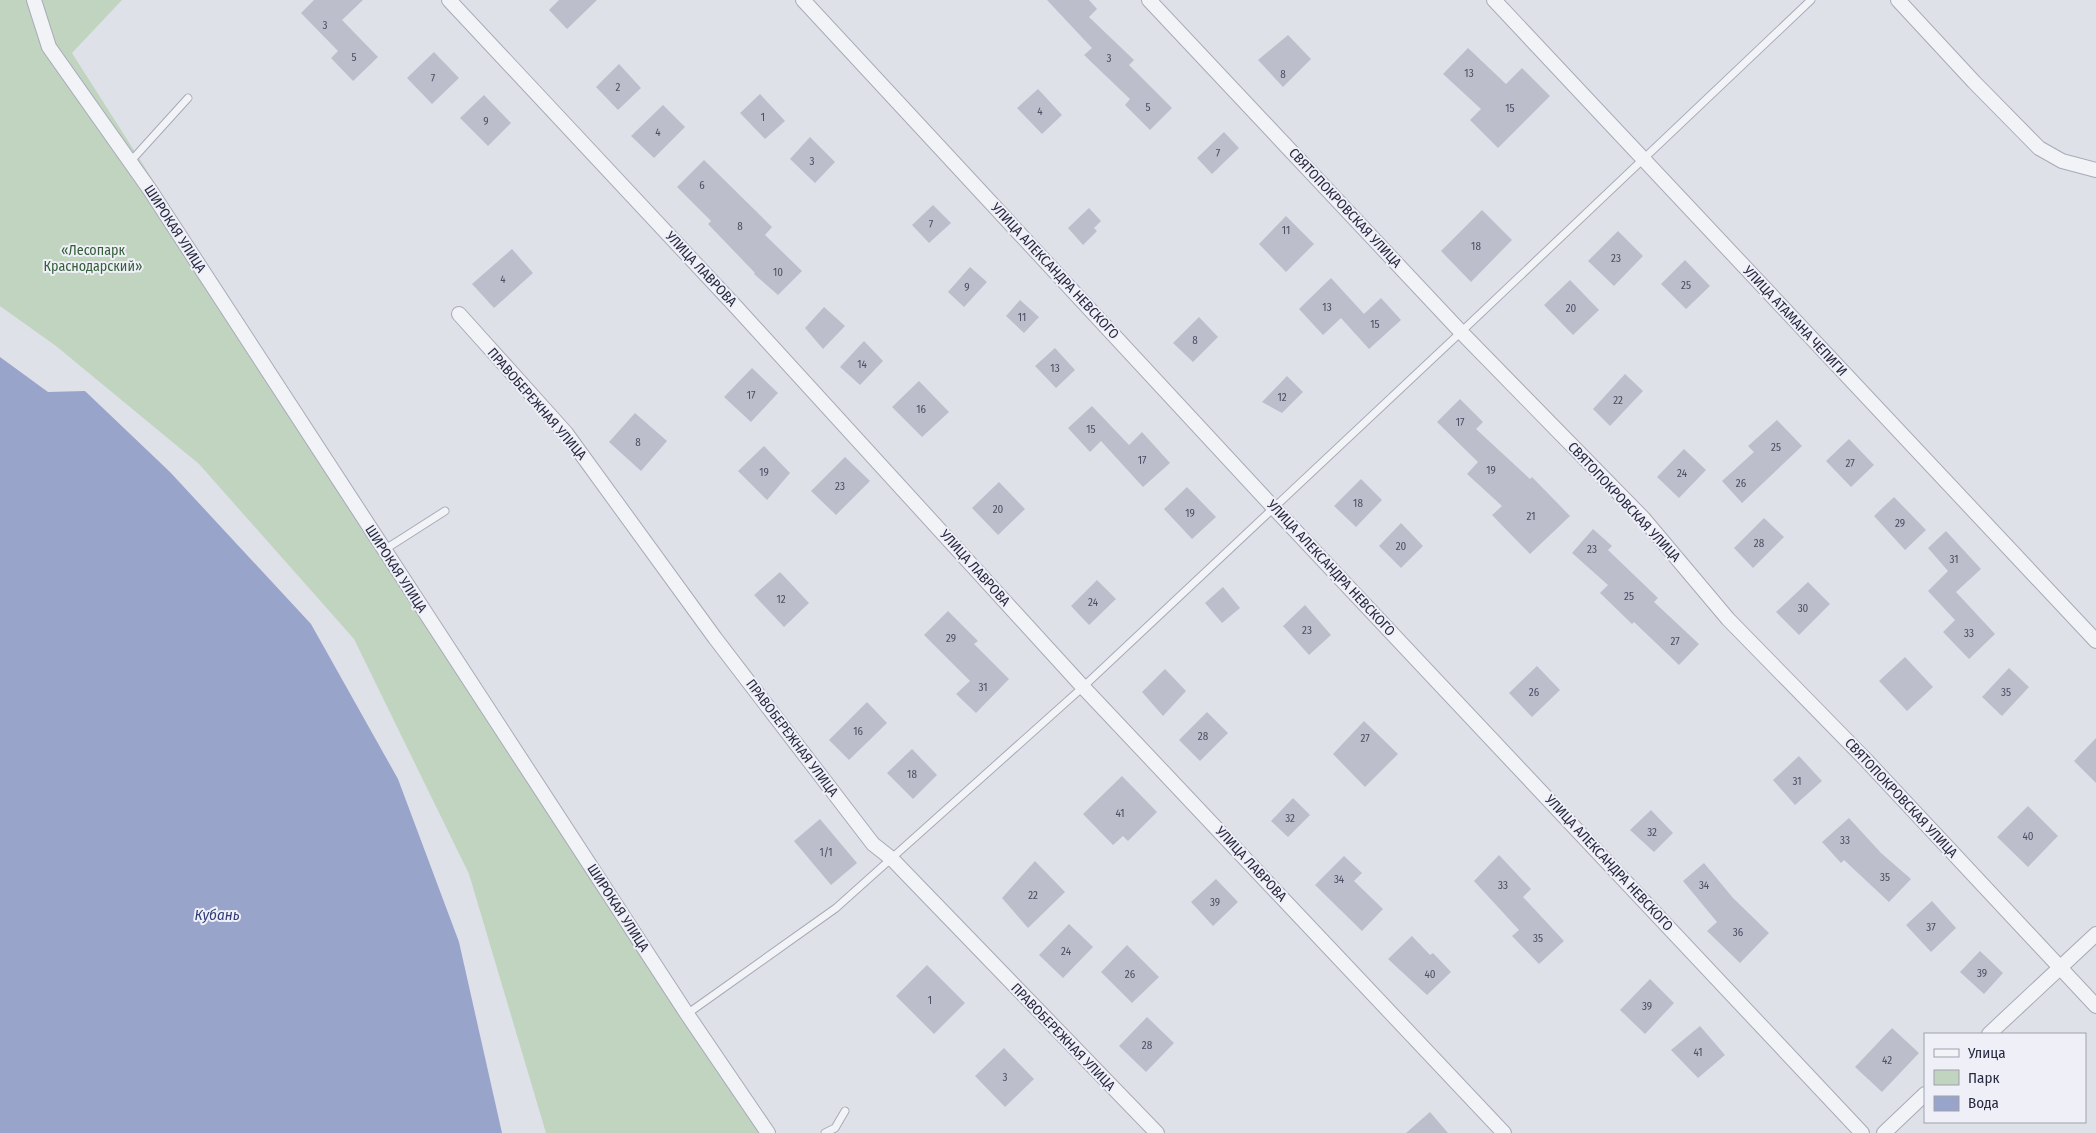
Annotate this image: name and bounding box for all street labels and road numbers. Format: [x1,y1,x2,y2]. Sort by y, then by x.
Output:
street label: СВЯТОПОКРОВСКАЯ УЛИЦА [1285,145,1405,272]
street label: ШИРОКАЯ УЛИЦА [140,182,210,277]
street label: УЛИЦА АЛЕКСАНДРА НЕВСКОГО [987,199,1123,343]
street label: УЛИЦА ЛАВРОВА [661,227,741,311]
street label: УЛИЦА АТАМАНА ЧЕПИГИ [1739,262,1851,380]
street label: ПРАВОБЕРЕЖНАЯ УЛИЦА [484,345,591,464]
street label: СВЯТОПОКРОВСКАЯ УЛИЦА [1564,439,1684,566]
street label: УЛИЦА АЛЕКСАНДРА НЕВСКОГО [1263,496,1399,640]
street label: ШИРОКАЯ УЛИЦА [361,522,431,617]
street label: УЛИЦА ЛАВРОВА [936,526,1014,610]
street label: ПРАВОБЕРЕЖНАЯ УЛИЦА [742,676,842,801]
street label: СВЯТОПОКРОВСКАЯ УЛИЦА [1841,735,1961,862]
street label: УЛИЦА АЛЕКСАНДРА НЕВСКОГО [1541,791,1677,935]
street label: УЛИЦА ЛАВРОВА [1211,822,1291,906]
street label: ШИРОКАЯ УЛИЦА [583,861,653,956]
street label: ПРАВОБЕРЕЖНАЯ УЛИЦА [1007,980,1119,1095]

